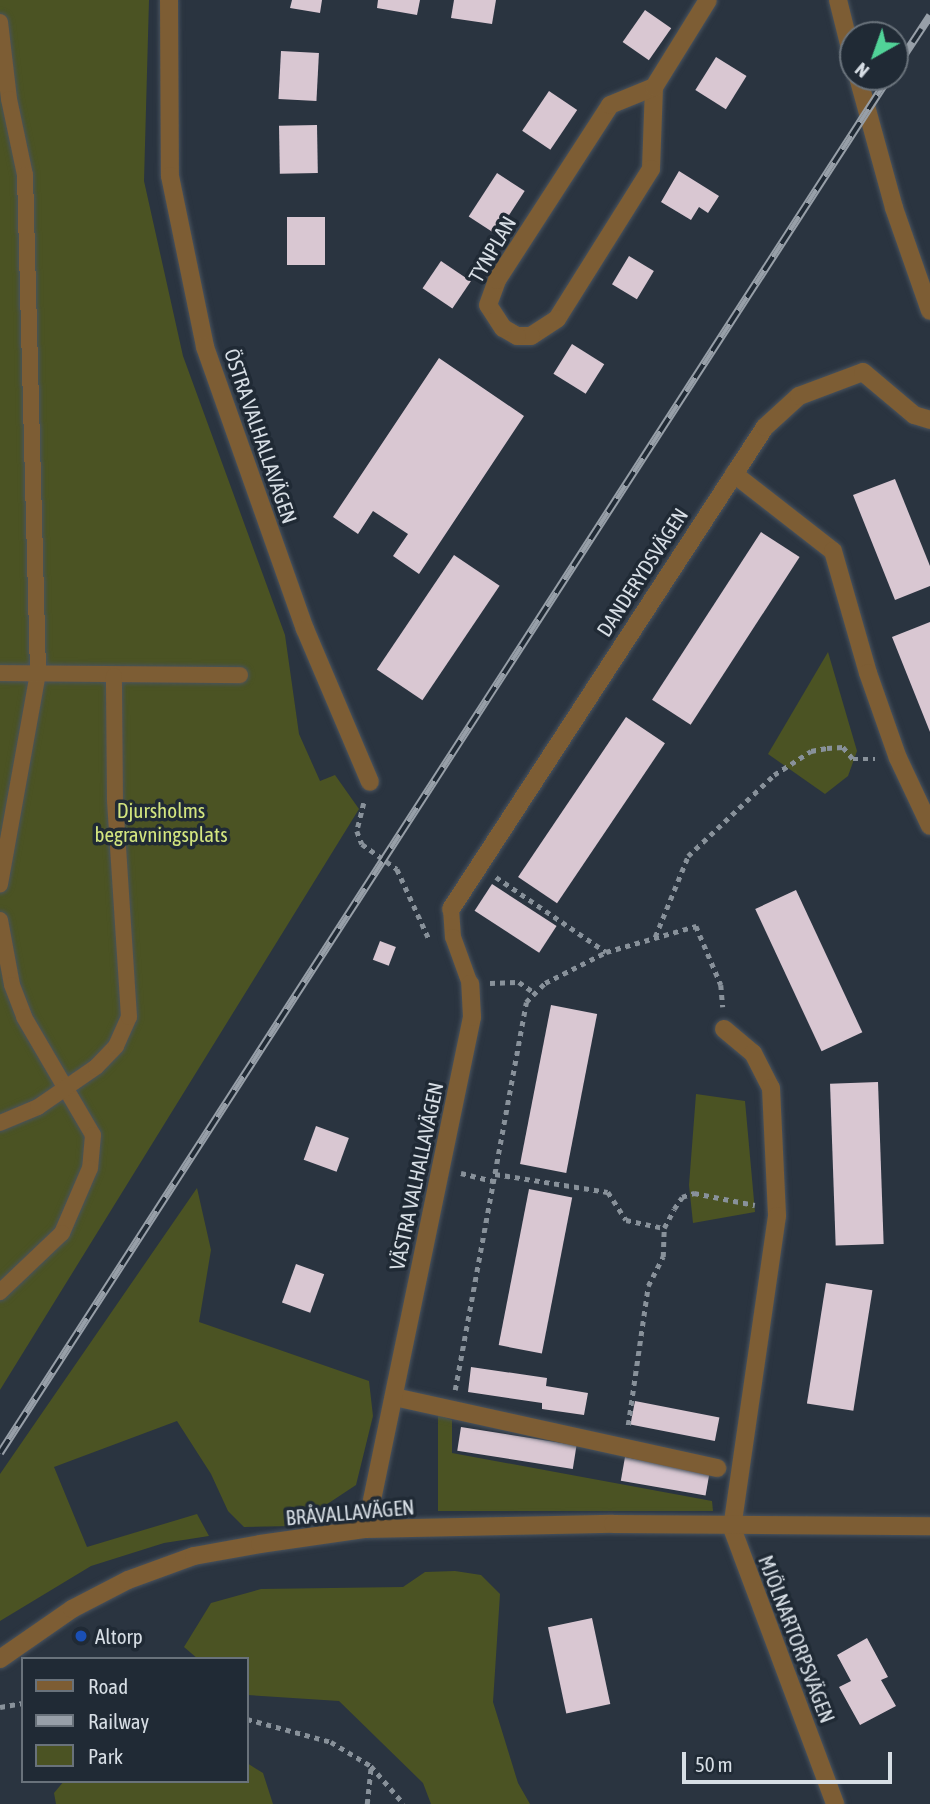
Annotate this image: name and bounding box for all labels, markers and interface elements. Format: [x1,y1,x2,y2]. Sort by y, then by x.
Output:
north arrow [839,21,909,91]
text: N [850,59,873,83]
street label: TYNPLAN [463,212,521,286]
street label: ÖSTRA VALHALLAVÄGEN [219,345,303,527]
street label: DANDERYDSVÄGEN [591,503,693,641]
park label: Djursholms begravningsplats [94,797,228,847]
street label: VÄSTRA VALHALLAVÄGEN [384,1080,448,1272]
street label: BRÅVALLAVÄGEN [285,1494,415,1530]
street label: MJÖLNARTORPSVÄGEN [753,1552,841,1726]
place label: Altorp [95,1623,143,1649]
marker: Altorp [73,1628,89,1644]
legend [21,1657,248,1783]
text: Road [88,1674,128,1698]
text: Railway [88,1709,149,1733]
scale bar [685,1738,895,1782]
text: Park [88,1744,123,1768]
text: 50 m [695,1752,733,1776]

